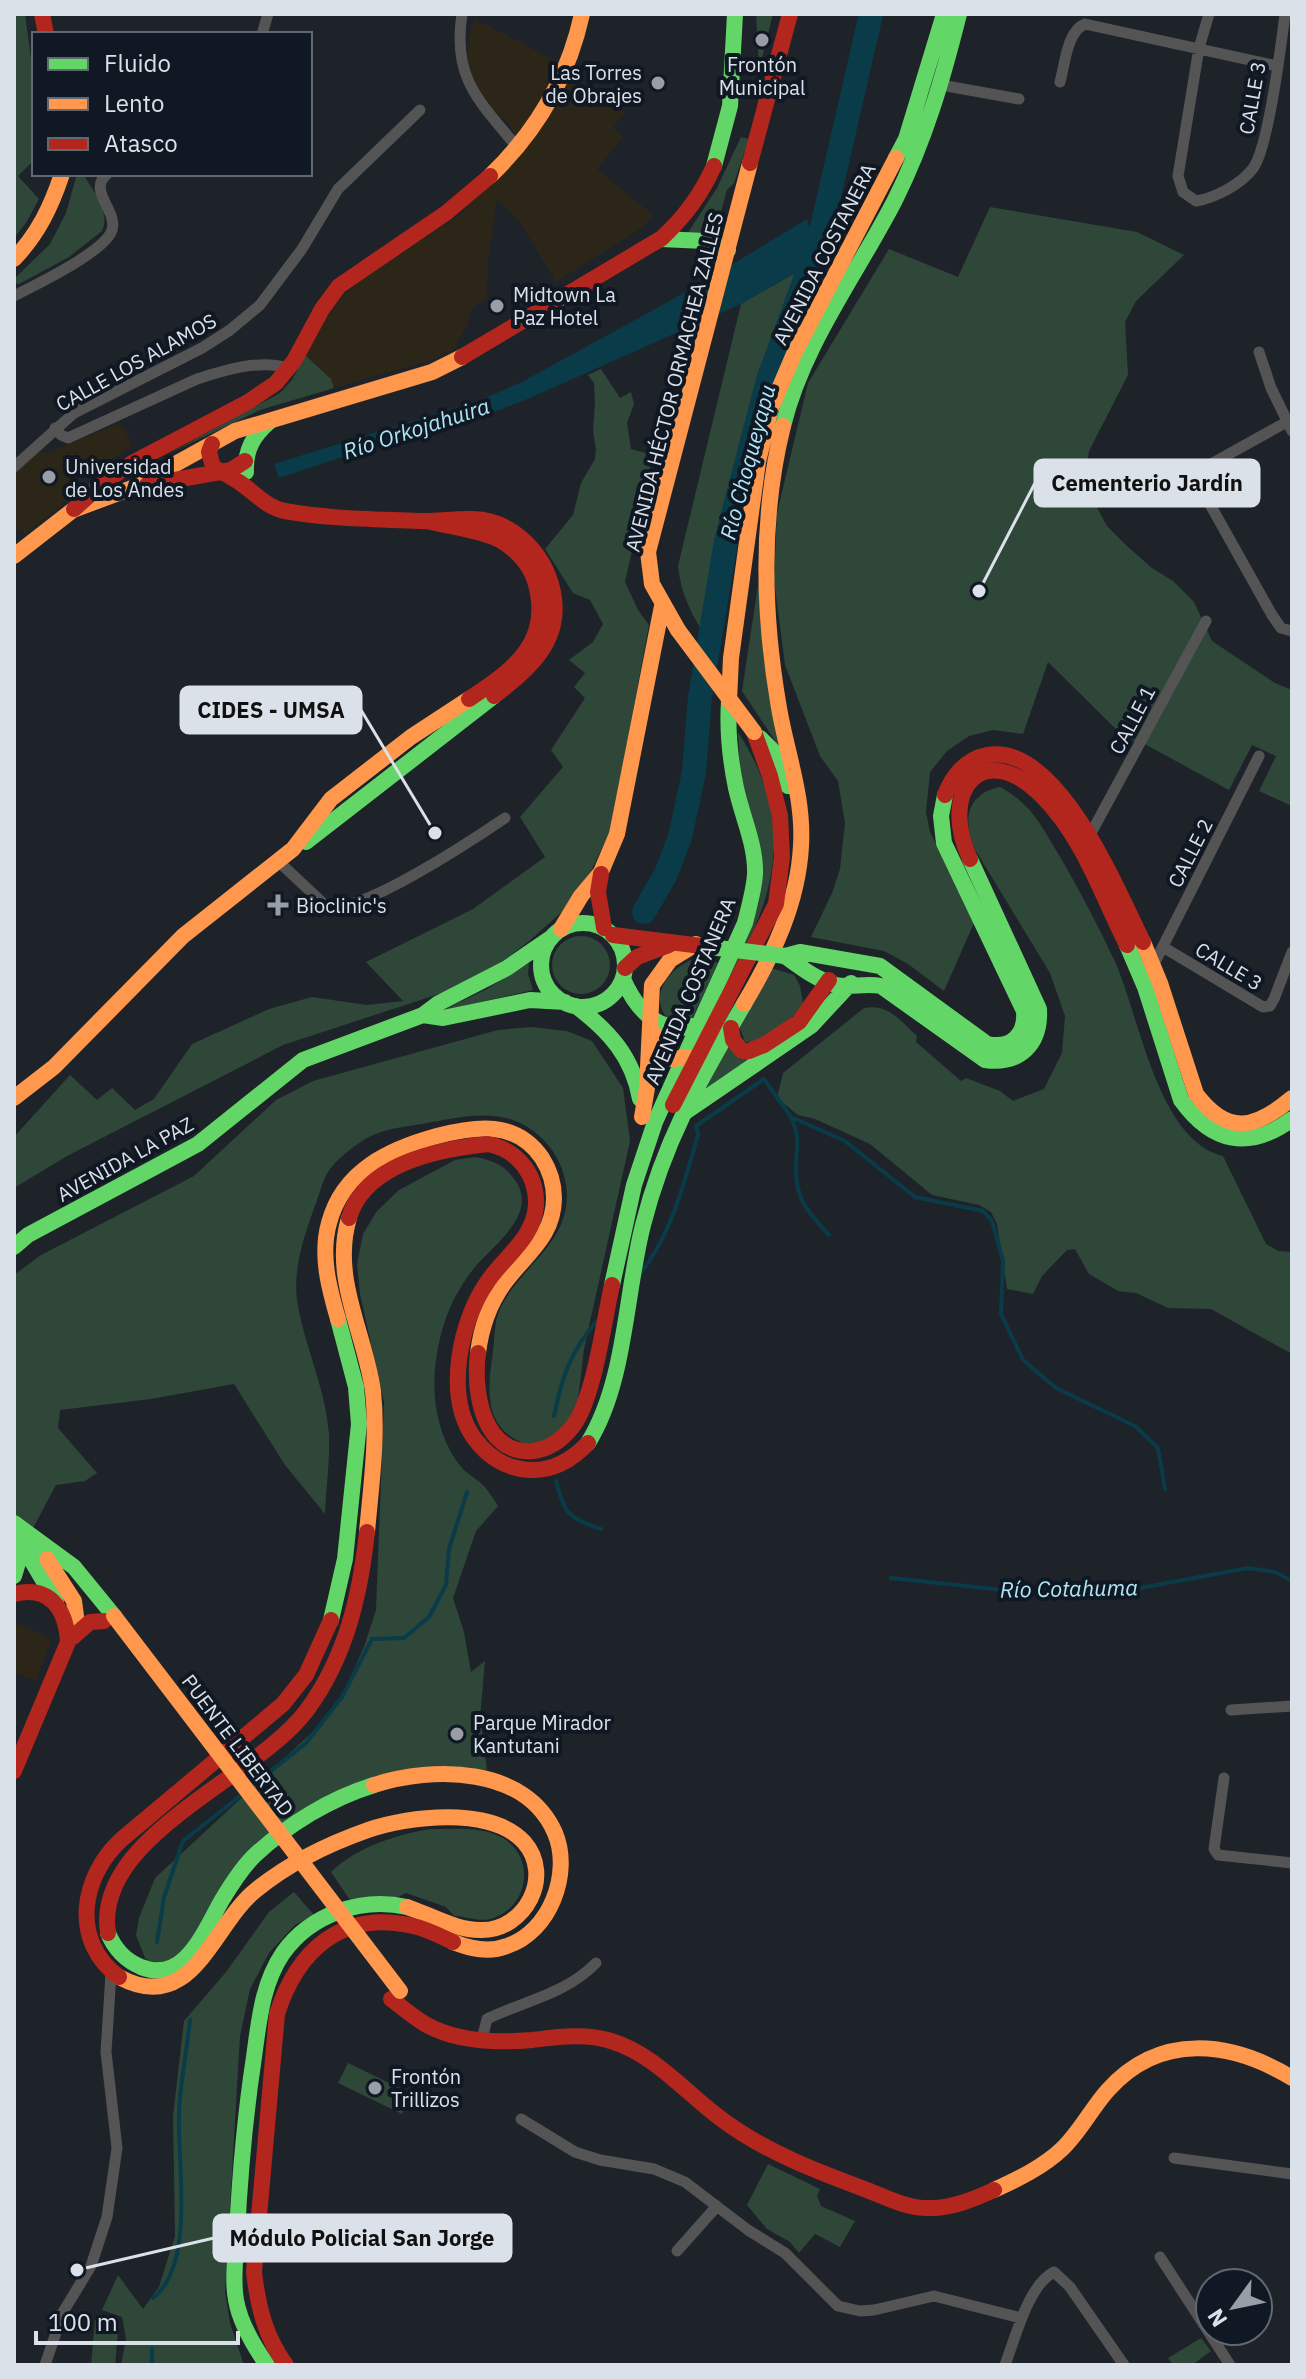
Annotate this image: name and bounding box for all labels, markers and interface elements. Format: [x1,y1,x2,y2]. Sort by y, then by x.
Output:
marker: Frontón Municipal [753,31,771,49]
legend [32,32,312,176]
text: Fluido [104,47,171,79]
place label: Frontón Municipal [719,51,805,101]
place label: Las Torres de Obrajes [545,59,642,109]
street label: CALLE 3 [1232,59,1272,137]
marker: Las Torres de Obrajes [649,74,667,92]
text: Lento [104,87,164,119]
text: Atasco [104,127,178,159]
street label: AVENIDA COSTANERA [766,158,882,350]
street label: AVENIDA HÉCTOR ORMACHEA ZALLES [619,209,729,555]
place label: Midtown La Paz Hotel [513,281,616,331]
marker: Midtown La Paz Hotel [488,297,506,315]
street label: CALLE LOS ALAMOS [51,307,221,417]
water label: Río Choqueyapu [712,381,782,543]
water label: Río Orkojahuira [339,391,493,465]
place label: Universidad de Los Andes [65,453,184,503]
callout: Cementerio Jardín [1035,460,1259,506]
marker: Universidad de Los Andes [40,468,58,486]
text: Cementerio Jardín [1051,468,1243,497]
street label: CALLE 1 [1103,681,1161,759]
callout: CIDES - UMSA [181,687,361,733]
text: CIDES - UMSA [197,695,345,724]
street label: CALLE 2 [1161,814,1219,892]
place label: Bioclinic's [296,892,387,919]
street label: AVENIDA COSTANERA [638,893,742,1089]
marker: Bioclinic's [267,894,289,916]
street label: CALLE 3 [1190,935,1268,997]
street label: AVENIDA LA PAZ [52,1110,198,1208]
water label: Río Cotahuma [1000,1572,1138,1604]
street label: PUENTE LIBERTAD [176,1669,300,1821]
place label: Parque Mirador Kantutani [473,1709,611,1759]
marker: Parque Mirador Kantutani [448,1725,466,1743]
place label: Frontón Trillizos [391,2063,461,2113]
marker: Frontón Trillizos [366,2079,384,2097]
callout: Módulo Policial San Jorge [214,2215,511,2261]
text: Módulo Policial San Jorge [230,2223,494,2252]
north arrow [1194,2267,1274,2347]
scale bar [36,2295,238,2345]
text: N [1200,2304,1233,2333]
text: 100 m [48,2306,118,2338]

